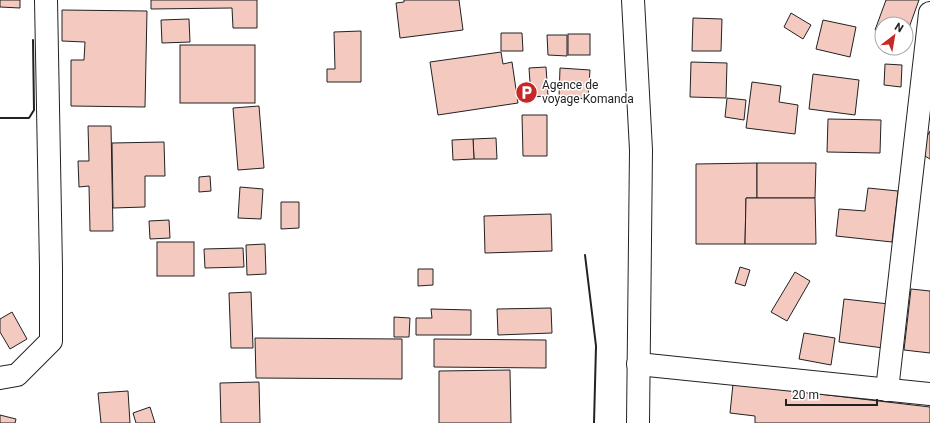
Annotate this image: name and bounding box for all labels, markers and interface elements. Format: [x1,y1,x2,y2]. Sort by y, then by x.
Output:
north arrow [874,16,914,56]
text: N [892,20,906,36]
place label: Agence de voyage Komanda [542,78,634,106]
parking icon: Agence de voyage Komanda [513,79,539,105]
scale bar [786,381,877,407]
text: 20 m [792,388,819,402]

